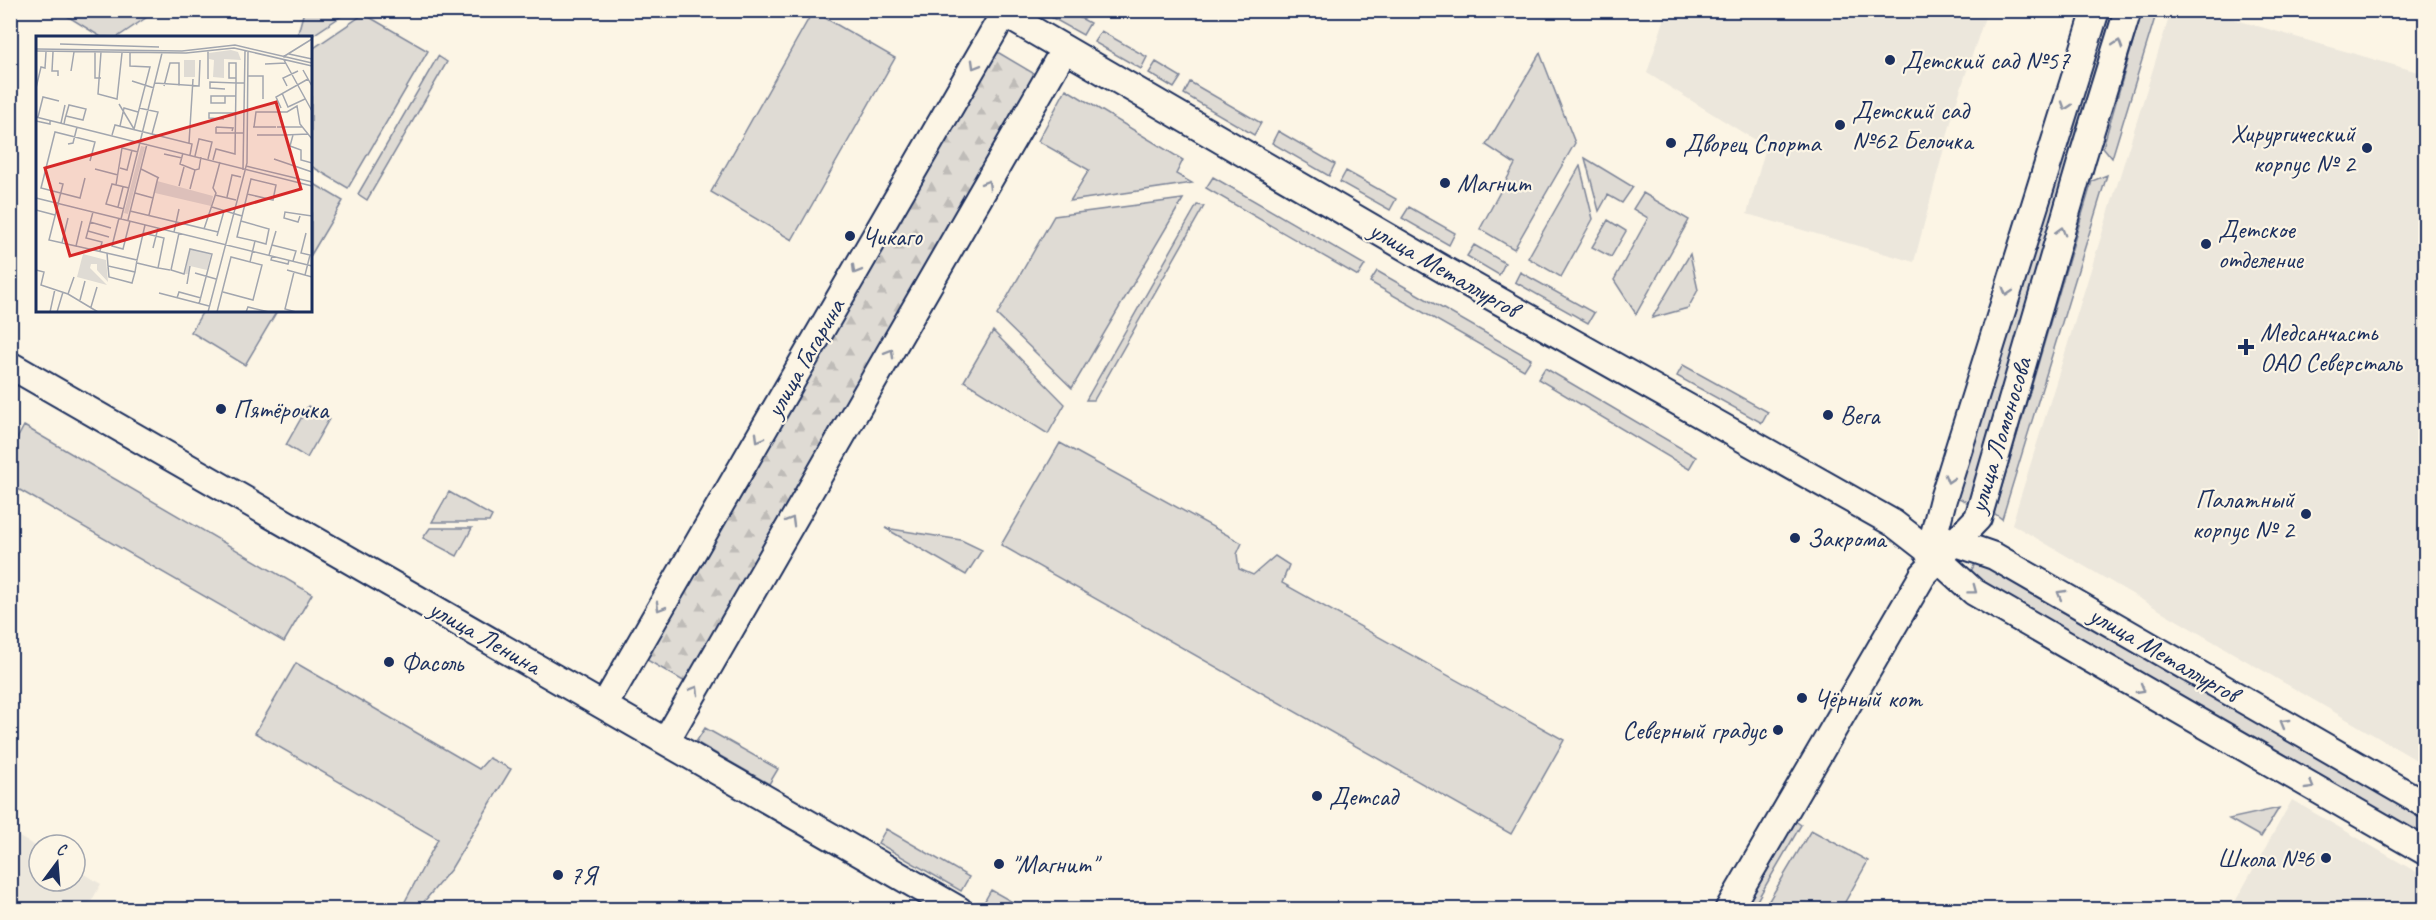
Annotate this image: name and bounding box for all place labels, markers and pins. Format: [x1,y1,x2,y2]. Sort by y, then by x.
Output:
place label: Детский сад №57 [1902,44,2071,77]
marker: Детский сад №57 [1883,53,1897,67]
place label: Детский сад №62 Белочка [1852,94,1975,157]
place label: Хирургический корпус № 2 [2231,117,2357,180]
marker: Детский сад №62 Белочка [1833,118,1847,132]
place label: Дворец Спорта [1683,127,1822,160]
marker: Дворец Спорта [1664,136,1678,150]
marker: Хирургический корпус № 2 [2360,141,2374,155]
place label: Магнит [1457,167,1532,200]
marker: Магнит [1438,176,1452,190]
place label: Детское отделение [2218,213,2304,276]
place label: Чикаго [862,220,924,253]
marker: Чикаго [843,229,857,243]
marker: Детское отделение [2199,237,2213,251]
place label: Медсанчасть ОАО Северсталь [2260,316,2404,379]
marker: Медсанчасть ОАО Северсталь [2237,338,2255,356]
place label: Пятёрочка [233,393,330,426]
place label: Вега [1840,399,1881,432]
marker: Пятёрочка [214,402,228,416]
marker: Вега [1821,408,1835,422]
place label: Палатный корпус № 2 [2192,483,2296,546]
marker: Палатный корпус № 2 [2299,507,2313,521]
place label: Закрома [1807,522,1888,555]
marker: Закрома [1788,531,1802,545]
place label: Фасоль [401,646,465,679]
marker: Фасоль [382,655,396,669]
place label: Чёрный кот [1814,682,1924,715]
marker: Чёрный кот [1795,691,1809,705]
place label: Северный градус [1622,714,1768,747]
marker: Северный градус [1771,723,1785,737]
place label: Детсад [1329,780,1400,813]
marker: Детсад [1310,789,1324,803]
place label: Школа №6 [2217,842,2315,875]
place label: "Магнит" [1011,848,1102,881]
marker: Школа №6 [2319,851,2333,865]
marker: "Магнит" [992,857,1006,871]
place label: 7Я [570,859,600,892]
marker: 7Я [551,868,565,882]

